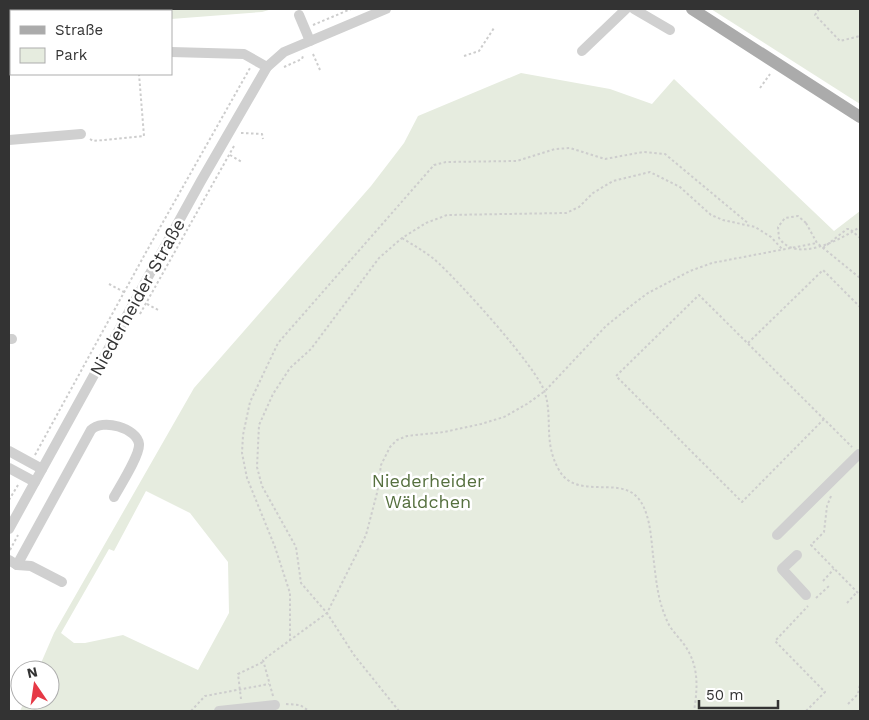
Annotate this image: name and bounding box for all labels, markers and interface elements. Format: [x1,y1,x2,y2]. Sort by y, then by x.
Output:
legend [10,10,172,75]
text: Straße [55,21,103,39]
text: Park [55,46,88,64]
street label: Niederheider Straße [85,215,189,379]
park label: Niederheider Wäldchen [372,470,484,512]
north arrow [10,660,60,710]
text: N [25,663,39,681]
scale bar [699,678,778,710]
text: 50 m [706,686,743,704]

